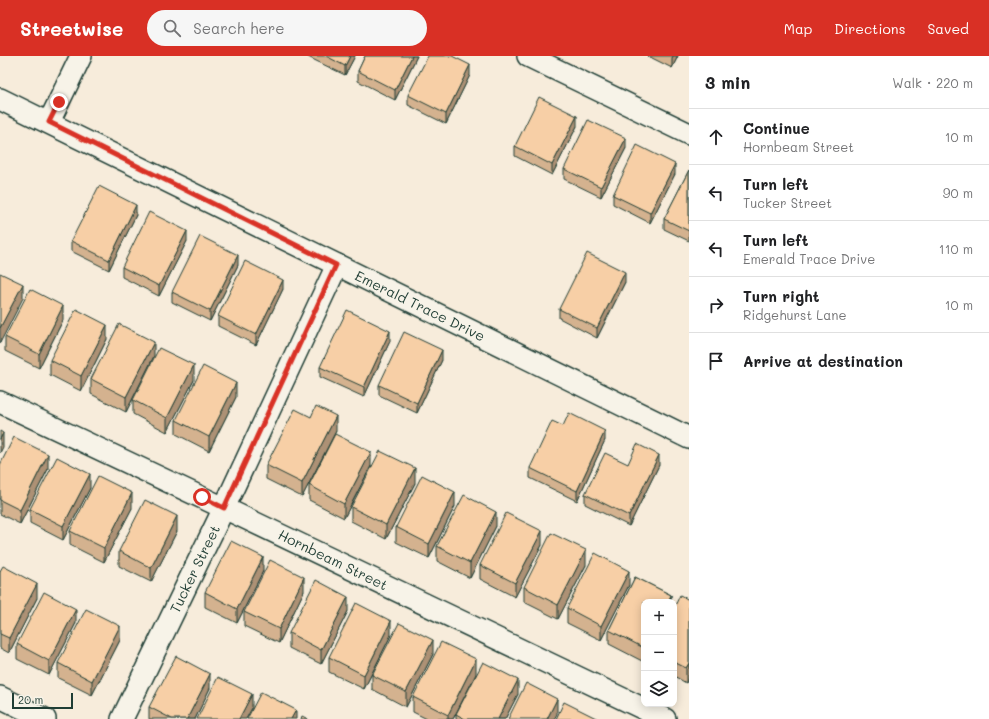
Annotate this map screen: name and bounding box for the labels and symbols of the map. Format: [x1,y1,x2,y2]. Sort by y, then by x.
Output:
route end [50,93,68,111]
street label: Emerald Trace Drive [352,266,488,345]
route start [193,488,211,506]
street label: Tucker Street [165,522,224,616]
street label: Hornbeam Street [275,525,391,594]
scale bar [12,691,73,710]

